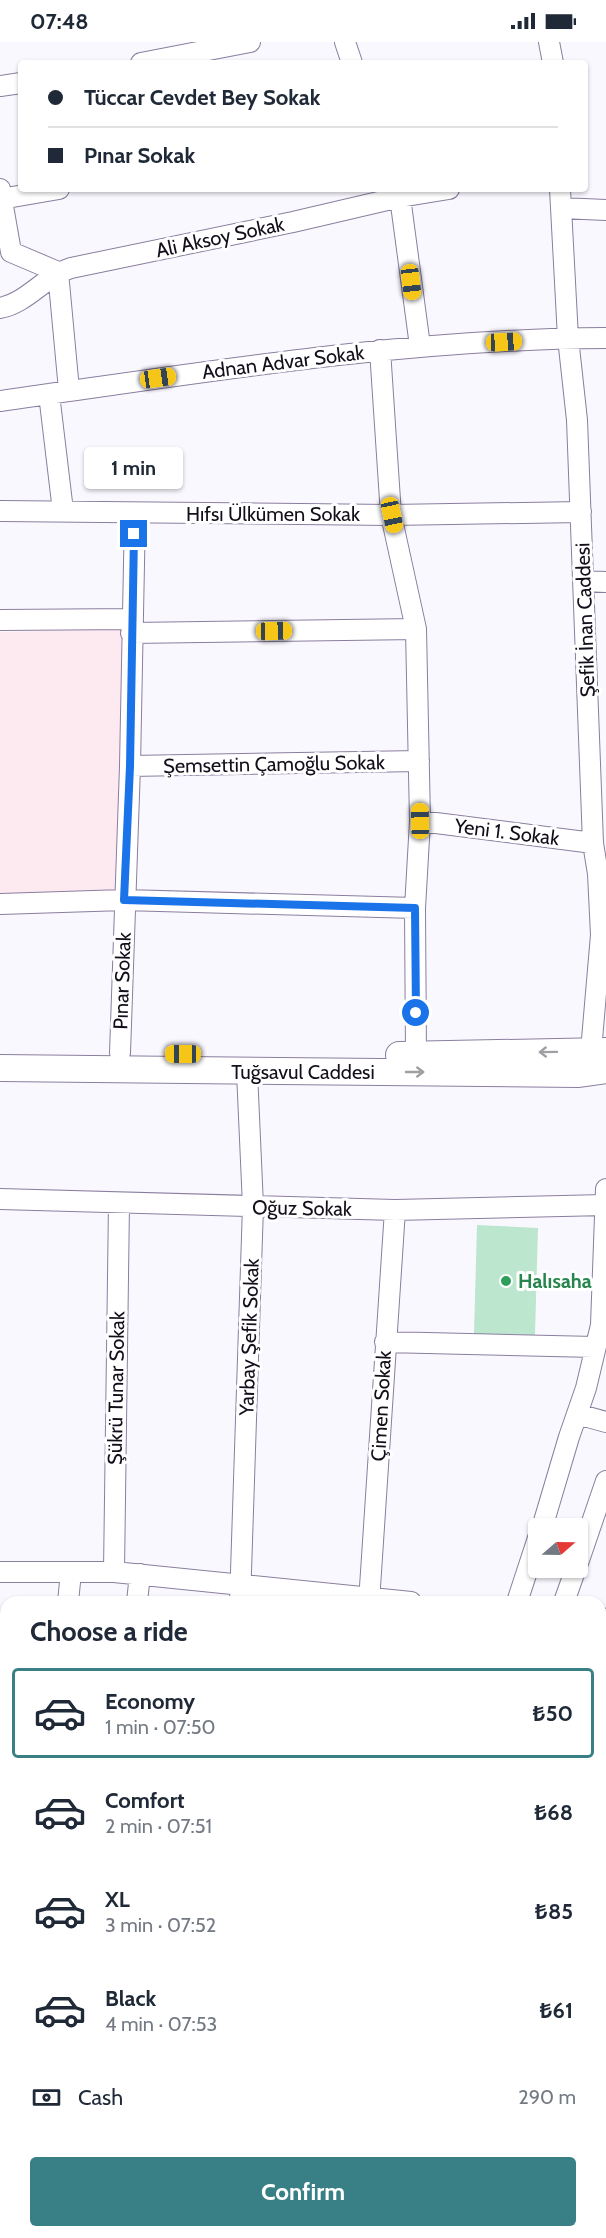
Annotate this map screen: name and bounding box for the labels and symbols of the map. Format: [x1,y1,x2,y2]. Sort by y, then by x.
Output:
street label: Ali Aksoy Sokak [154,212,286,262]
car [400,263,422,301]
car [486,332,522,352]
street label: Adnan Advar Sokak [201,340,365,384]
car [139,367,177,389]
callout: 1 min [84,447,184,489]
car [379,496,405,534]
street label: Hıfsı Ülkümen Sokak [186,502,360,526]
route end [120,520,147,547]
street label: Şefik İnan Caddesi [570,542,600,698]
car [256,622,292,640]
street label: Şemsettin Çamoğlu Sokak [163,750,385,778]
car [411,803,429,839]
street label: Yeni 1. Sokak [452,814,561,850]
street label: Pınar Sokak [108,932,136,1030]
route start [402,999,429,1026]
car [165,1045,201,1063]
one-way arrow [538,1046,558,1058]
street label: Tuğsavul Caddesi [231,1060,375,1084]
one-way arrow [405,1066,425,1078]
street label: Oğuz Sokak [252,1195,352,1221]
street label: Yarbay Şefik Sokak [234,1258,264,1417]
place label: Halısaha [518,1269,592,1293]
marker: Halısaha [499,1274,513,1288]
street label: Şükrü Tunar Sokak [103,1311,129,1465]
street label: Çimen Sokak [366,1350,396,1462]
north arrow [528,1518,588,1578]

